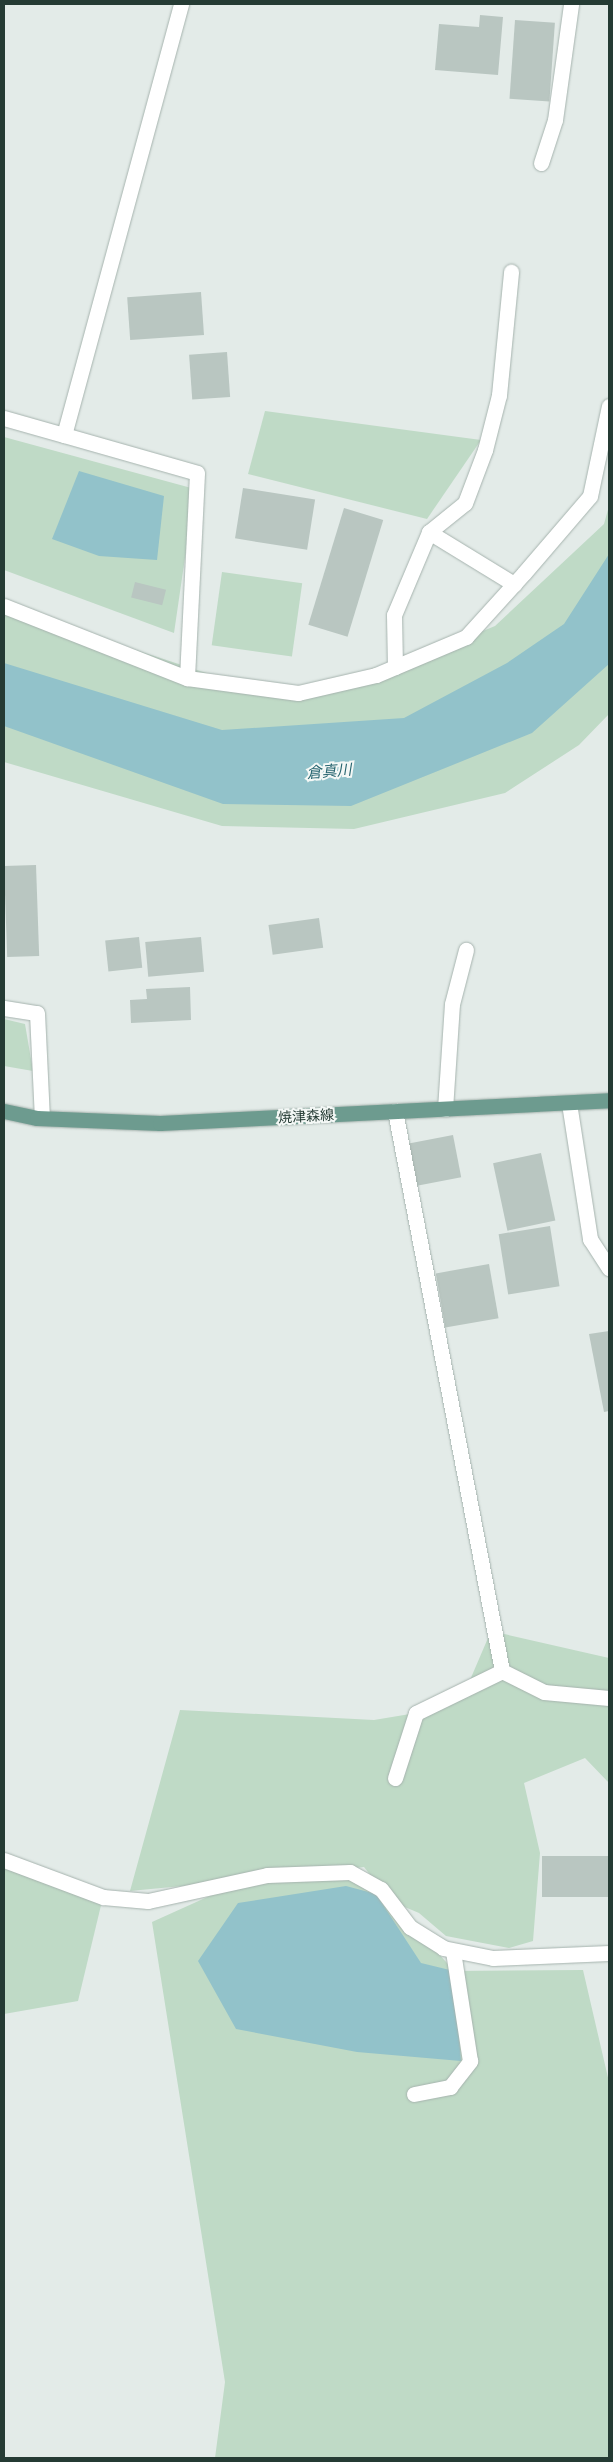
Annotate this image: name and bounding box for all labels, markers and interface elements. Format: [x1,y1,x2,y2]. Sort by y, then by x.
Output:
water label: 倉真川 [306,760,352,782]
street label: 焼津森線 [278,1106,334,1126]

